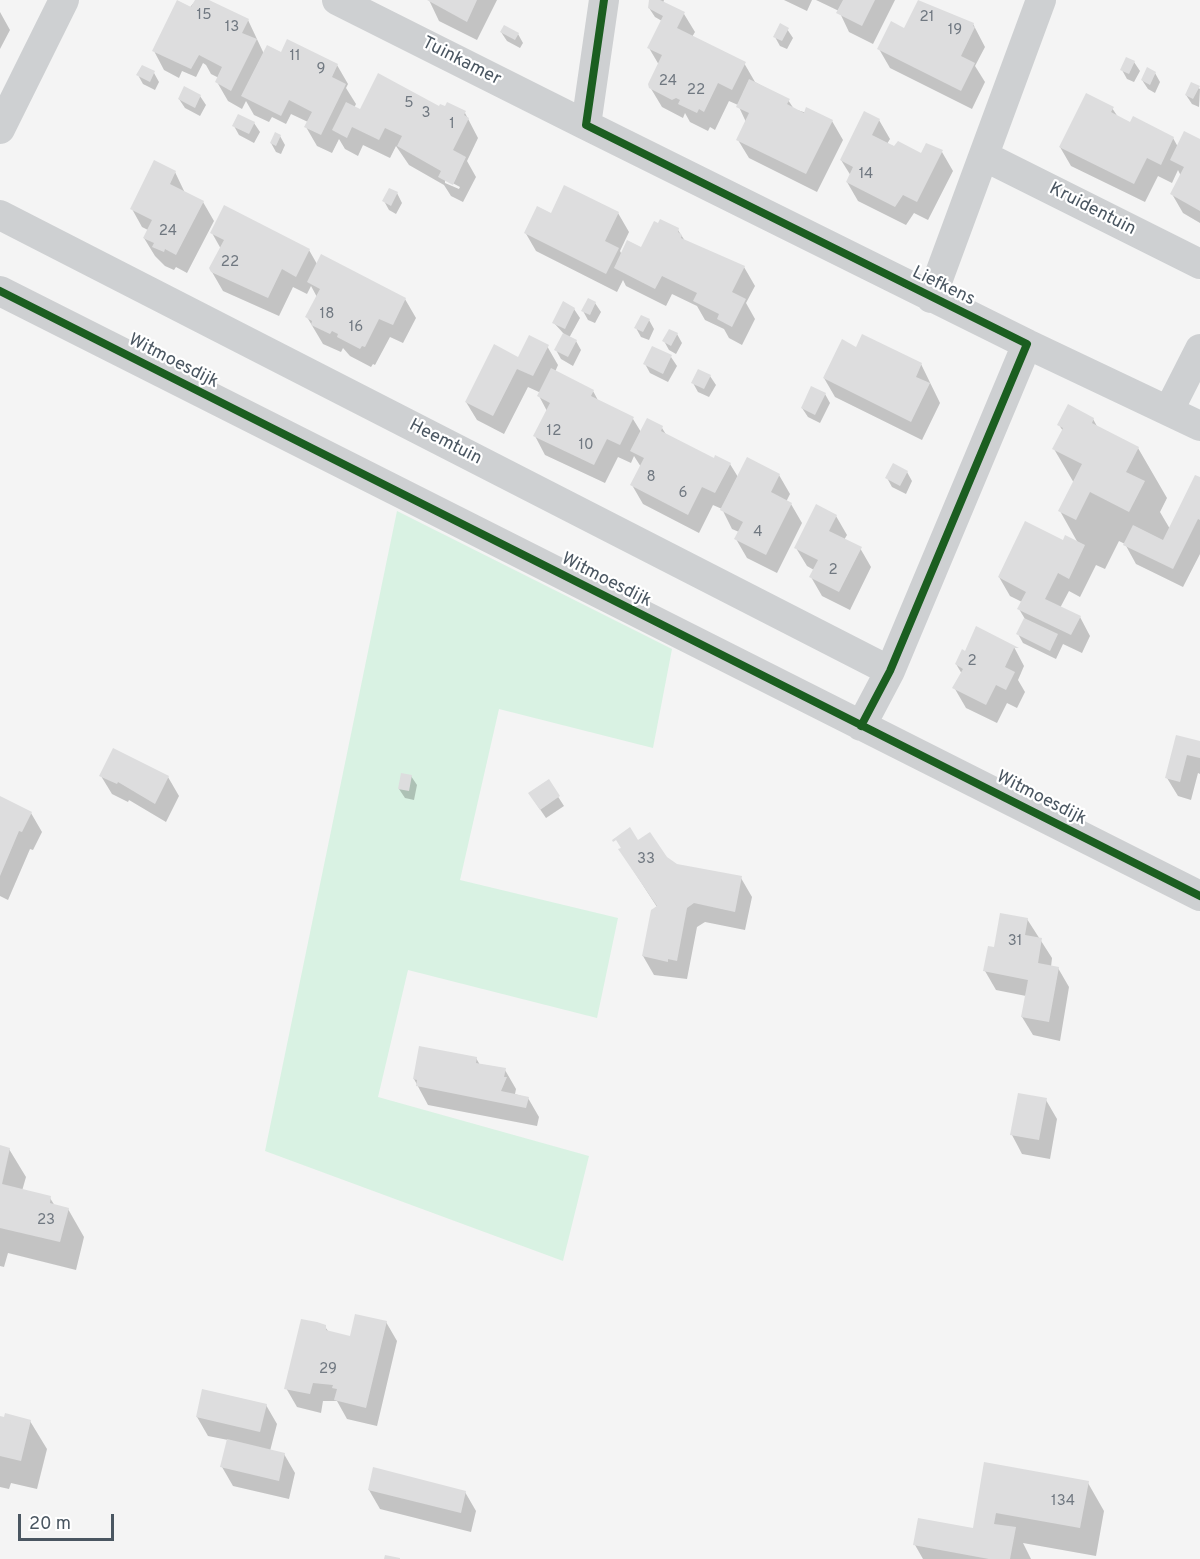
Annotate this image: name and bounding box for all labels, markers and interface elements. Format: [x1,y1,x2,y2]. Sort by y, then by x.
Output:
house number: 15 [197,7,211,25]
house number: 21 [920,9,934,27]
house number: 13 [225,19,239,37]
house number: 19 [948,22,962,40]
street label: Tuinkamer [418,33,504,91]
house number: 11 [289,48,301,66]
house number: 9 [317,61,325,79]
house number: 24 [659,73,677,91]
house number: 22 [687,82,705,100]
house number: 5 [404,95,414,113]
house number: 3 [421,105,431,123]
house number: 1 [449,116,455,134]
house number: 14 [859,166,873,184]
street label: Kruidentuin [1045,179,1139,241]
house number: 24 [159,223,177,241]
house number: 22 [221,254,239,272]
street label: Liefkens [908,263,978,311]
house number: 18 [320,306,334,324]
house number: 16 [349,319,363,337]
street label: Witmoesdijk [124,330,222,394]
street label: Heemtuin [405,416,485,470]
house number: 12 [547,423,561,441]
house number: 10 [578,437,594,455]
house number: 8 [646,469,656,487]
house number: 6 [679,485,687,503]
house number: 4 [753,524,763,542]
street label: Witmoesdijk [557,549,655,613]
house number: 2 [828,562,838,580]
house number: 2 [967,653,977,671]
street label: Witmoesdijk [992,767,1090,831]
house number: 33 [637,851,655,869]
house number: 31 [1008,933,1022,951]
house number: 23 [37,1212,55,1230]
house number: 29 [319,1361,337,1379]
house number: 134 [1051,1493,1075,1511]
scale bar [21,1502,117,1540]
text: 20 m [29,1513,71,1536]

